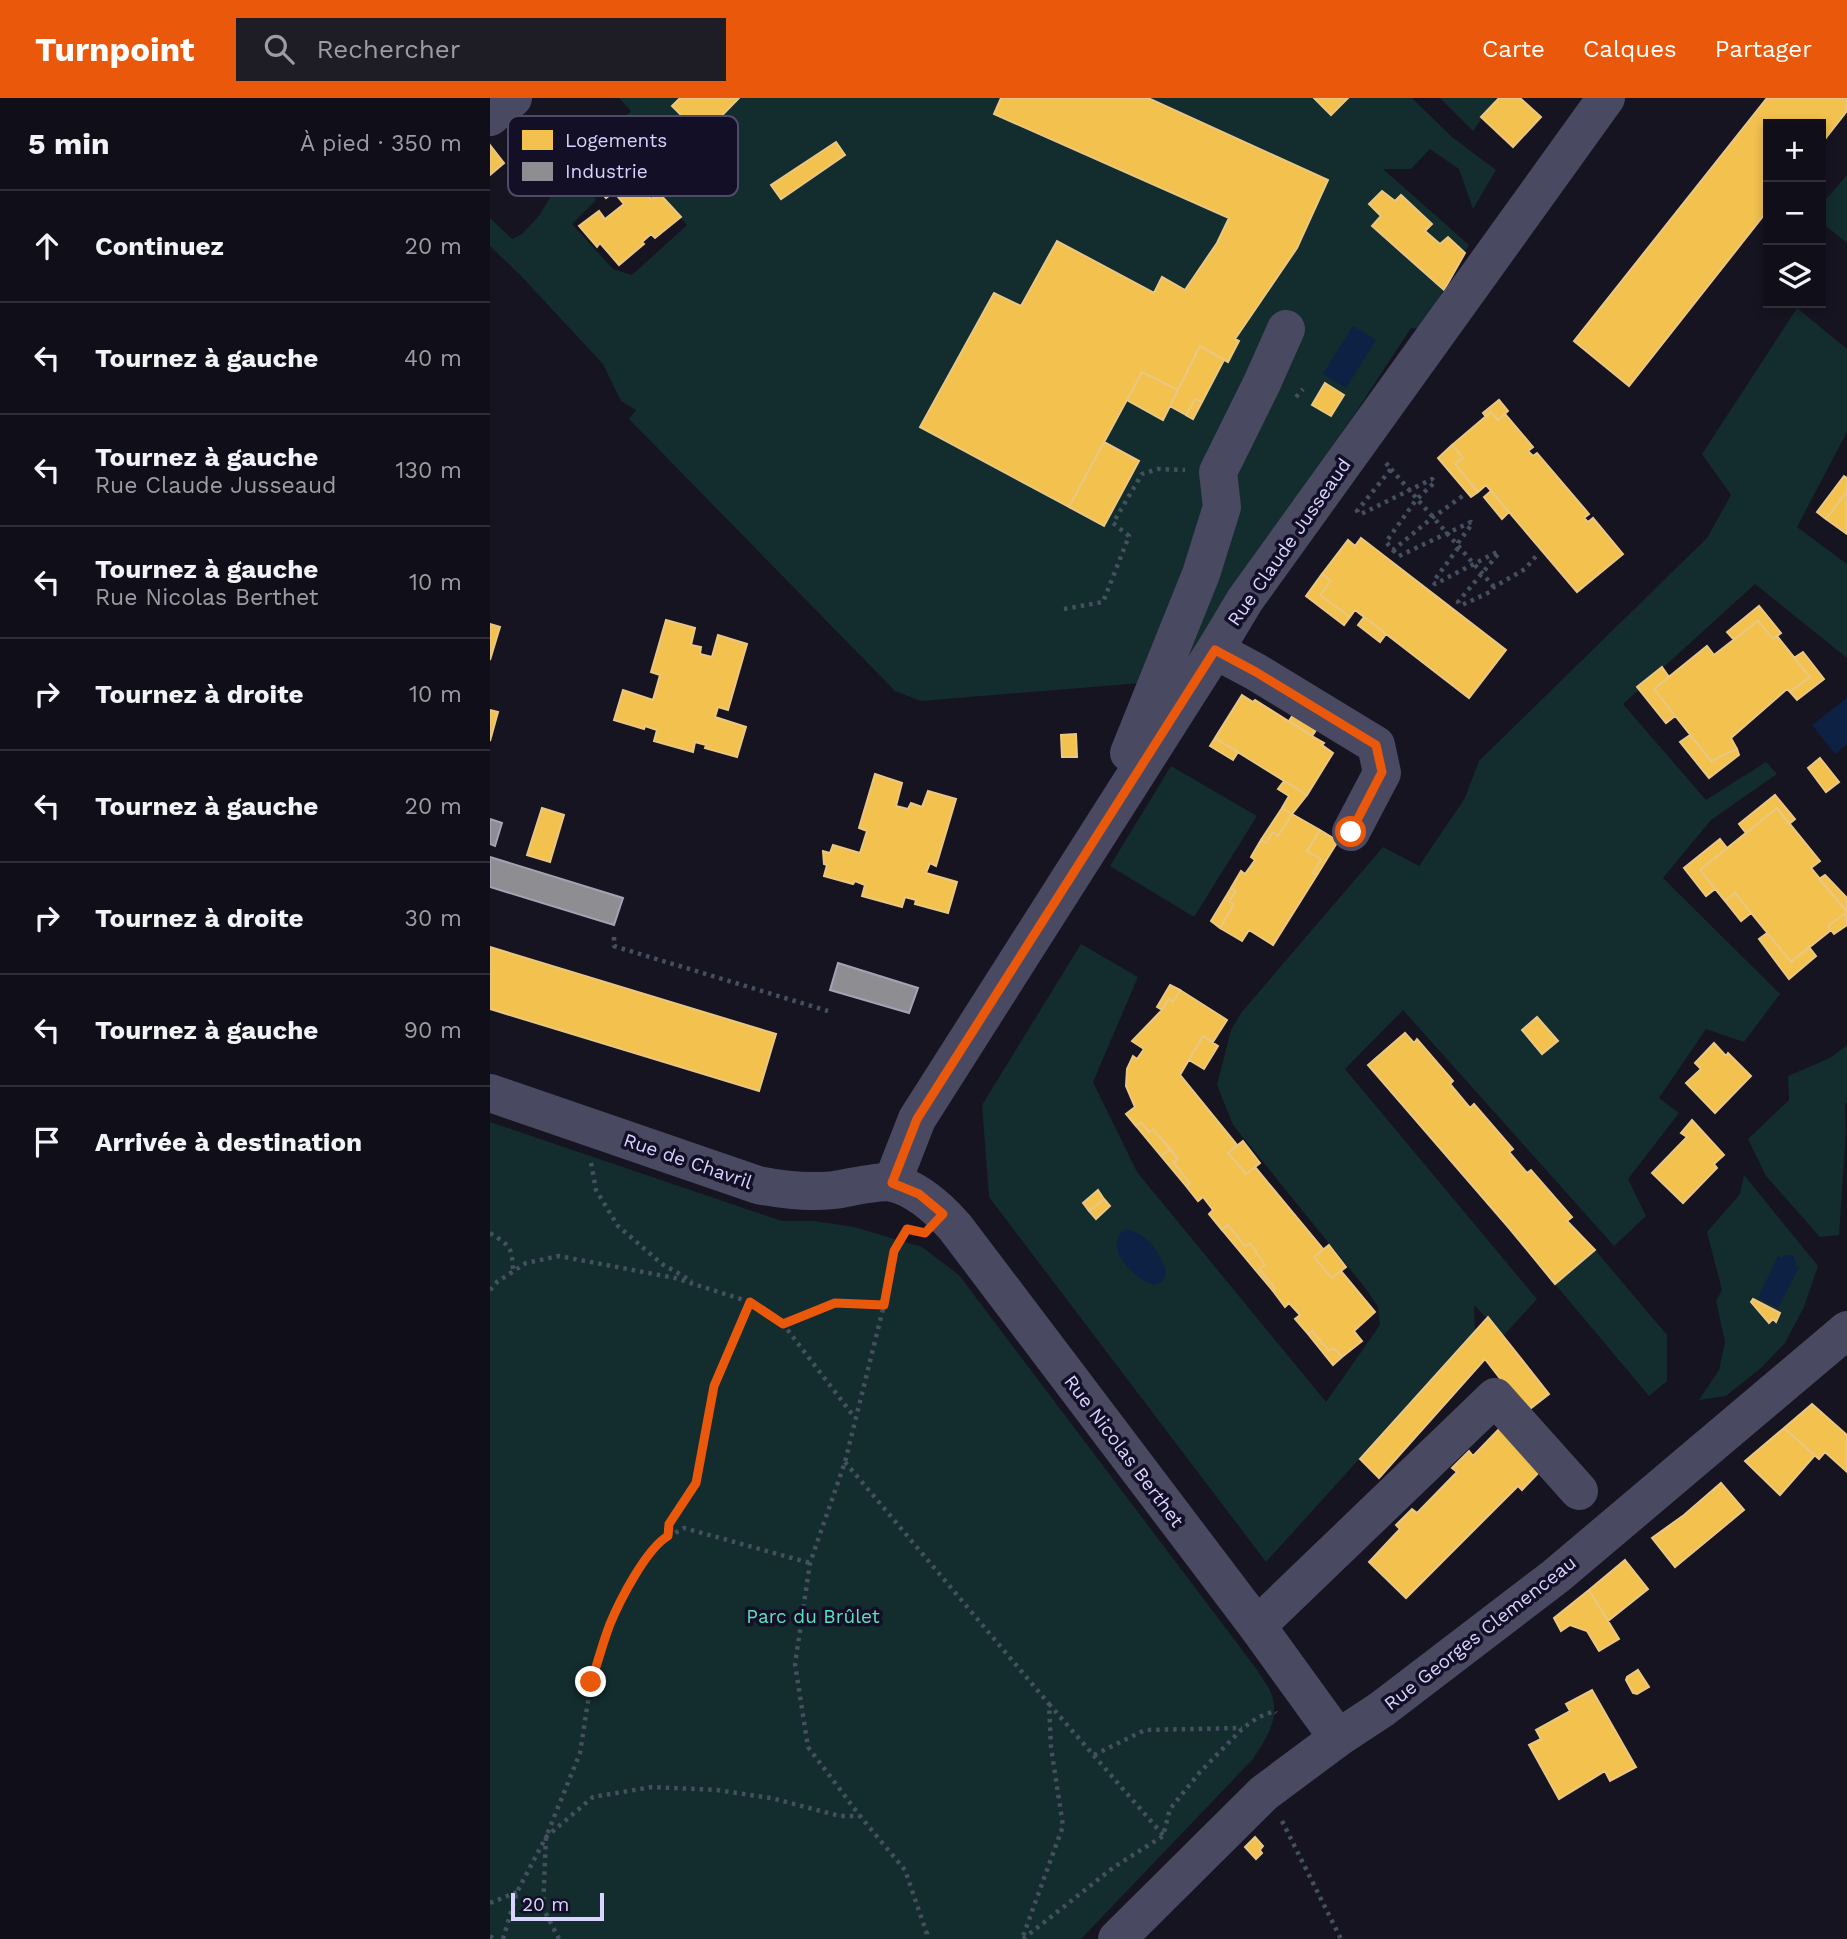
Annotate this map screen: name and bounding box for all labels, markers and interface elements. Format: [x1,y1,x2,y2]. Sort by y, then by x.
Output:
search box [236,18,726,81]
text: Turnpoint [35,30,194,69]
icon: search [260,30,298,68]
text: Rechercher [316,34,460,64]
text: Carte [1482,35,1545,63]
text: Calques [1583,35,1677,63]
text: Partager [1715,35,1812,63]
legend [508,116,738,196]
map controls [1763,119,1826,308]
button: + [1763,119,1826,182]
text: 5 min [28,126,110,161]
text: Logements [565,129,667,152]
text: À pied · 350 m [300,130,462,157]
text: Industrie [565,160,648,183]
button: − [1763,182,1826,245]
icon: ahead [28,227,66,265]
text: Continuez [95,231,224,261]
text: 20 m [405,233,462,260]
button: layers [1763,245,1826,308]
icon: left [28,339,66,377]
text: Tournez à gauche [95,343,318,373]
text: 40 m [404,345,462,372]
text: Tournez à gauche [95,442,318,472]
icon: left [28,451,66,489]
street label: Rue Claude Jusseaud [1222,454,1356,630]
text: 130 m [396,457,462,484]
text: Rue Claude Jusseaud [95,472,337,499]
text: Tournez à gauche [95,554,318,584]
icon: left [28,563,66,601]
text: 10 m [409,569,462,596]
text: Rue Nicolas Berthet [95,584,318,611]
icon: right [28,675,66,713]
text: Tournez à droite [95,679,304,709]
text: 10 m [409,681,462,708]
icon: left [28,787,66,825]
text: Tournez à gauche [95,791,318,821]
text: 20 m [405,793,462,820]
route start [1335,816,1366,847]
icon: right [28,899,66,937]
text: Tournez à droite [95,903,304,933]
text: 30 m [405,905,462,932]
icon: left [28,1011,66,1049]
text: Tournez à gauche [95,1015,318,1045]
text: 90 m [404,1017,462,1044]
icon: arrive [28,1123,66,1161]
text: Arrivée à destination [95,1127,362,1157]
street label: Rue de Chavril [621,1128,756,1194]
street label: Rue Nicolas Berthet [1059,1370,1189,1532]
street label: Rue Georges Clemenceau [1379,1551,1581,1715]
park label: Parc du Brûlet [746,1605,880,1628]
route end [575,1666,606,1697]
scale bar [511,1890,604,1922]
text: 20 m [522,1893,569,1916]

